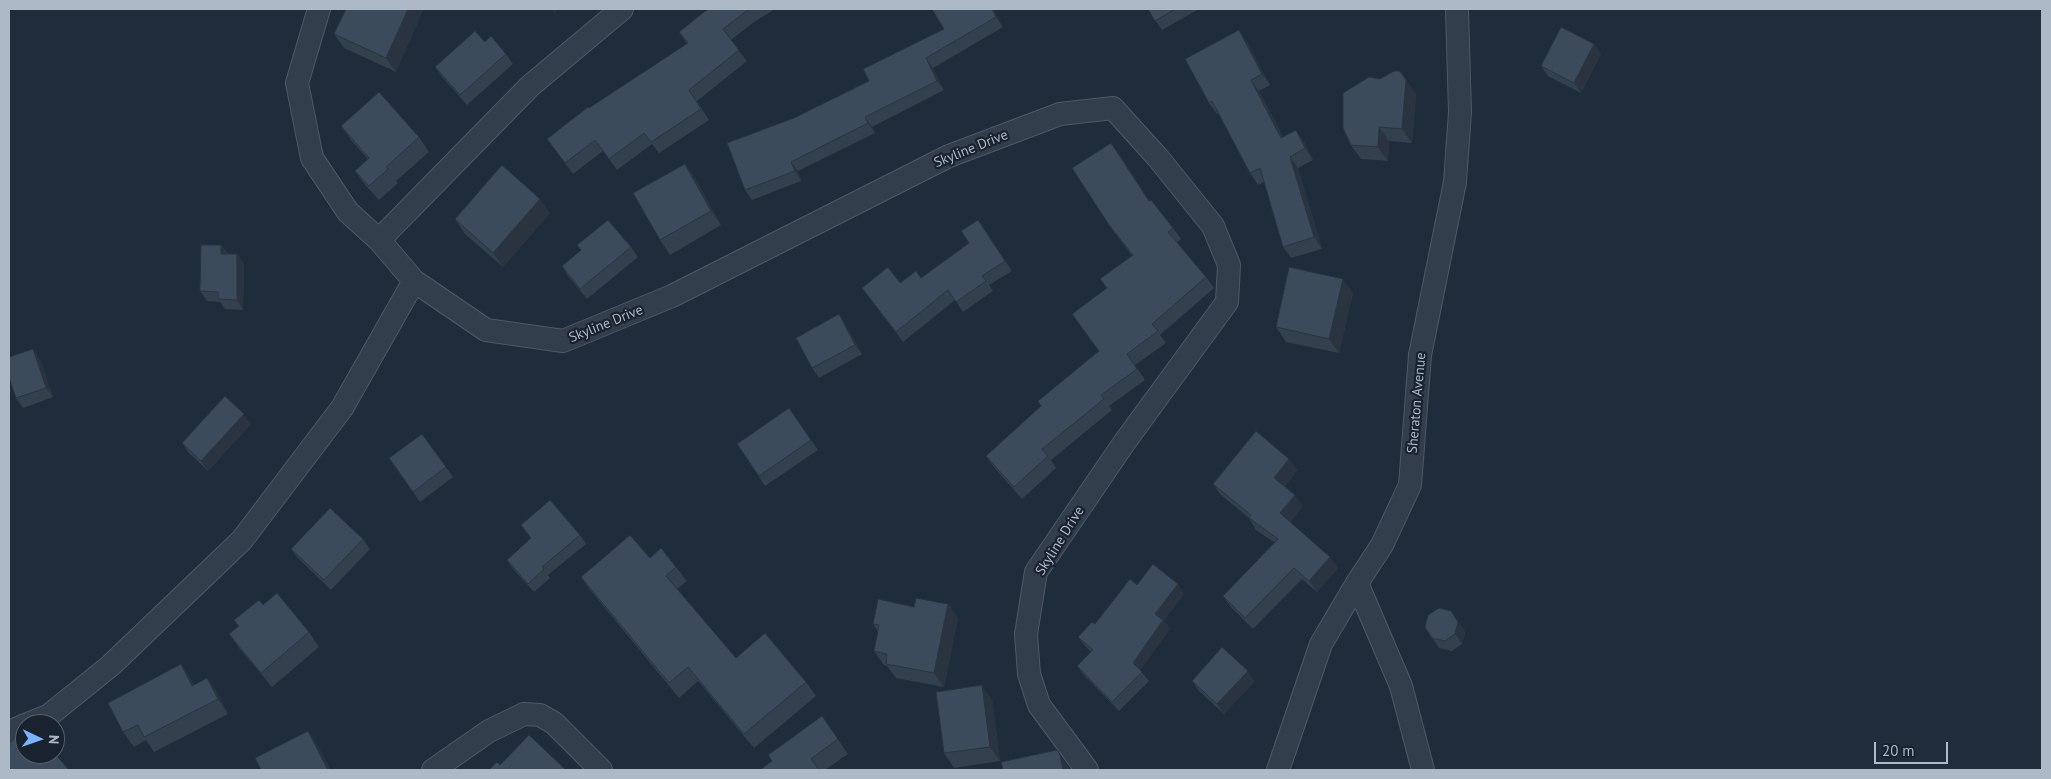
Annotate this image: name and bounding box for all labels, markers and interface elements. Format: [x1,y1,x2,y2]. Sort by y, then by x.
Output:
street label: Skyline Drive [932,127,1010,171]
street label: Skyline Drive [567,302,645,346]
street label: Sheraton Avenue [1404,352,1430,454]
street label: Skyline Drive [1032,503,1088,579]
north arrow [15,714,65,764]
scale bar [1876,732,1950,764]
text: N [45,735,63,745]
text: 20 m [1882,741,1915,760]

